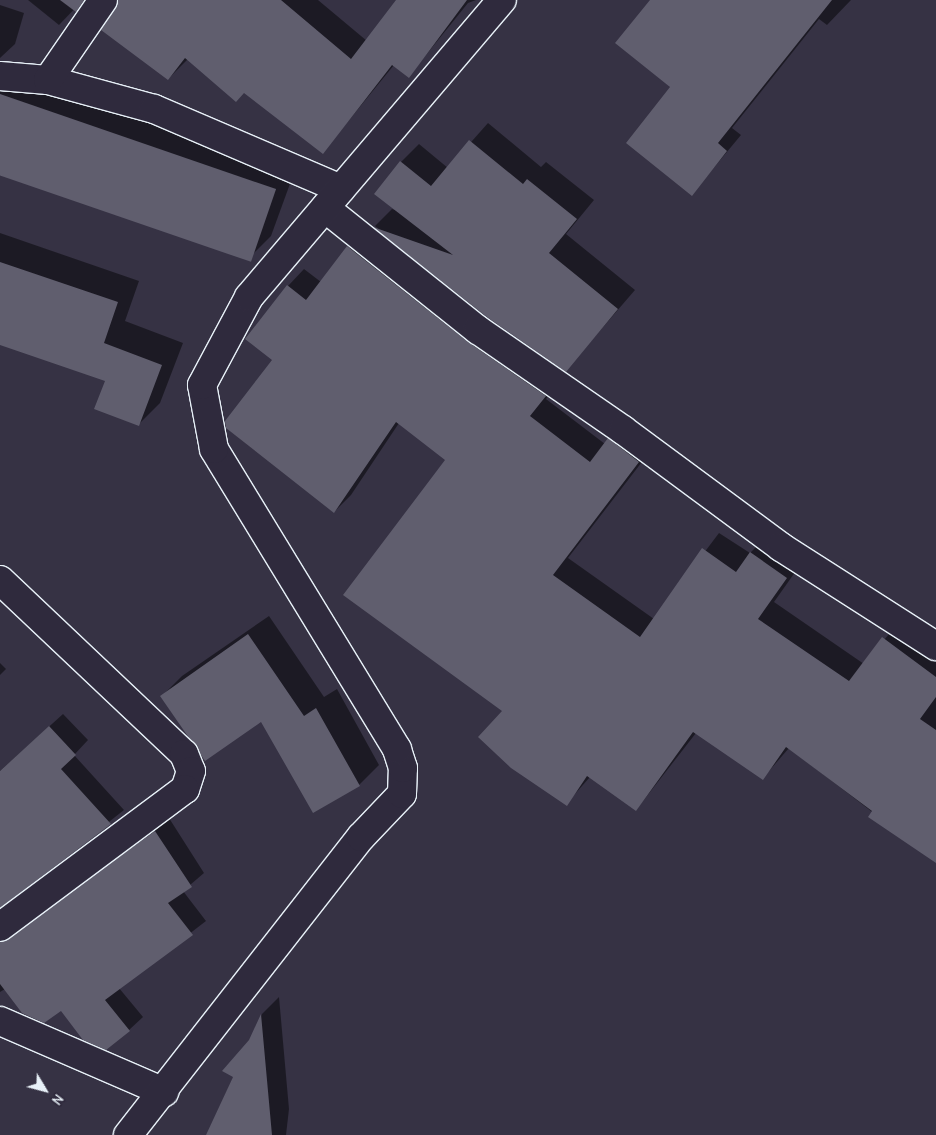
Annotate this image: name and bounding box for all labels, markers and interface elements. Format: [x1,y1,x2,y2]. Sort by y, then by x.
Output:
north arrow [20,1065,70,1115]
text: N [48,1091,67,1108]

